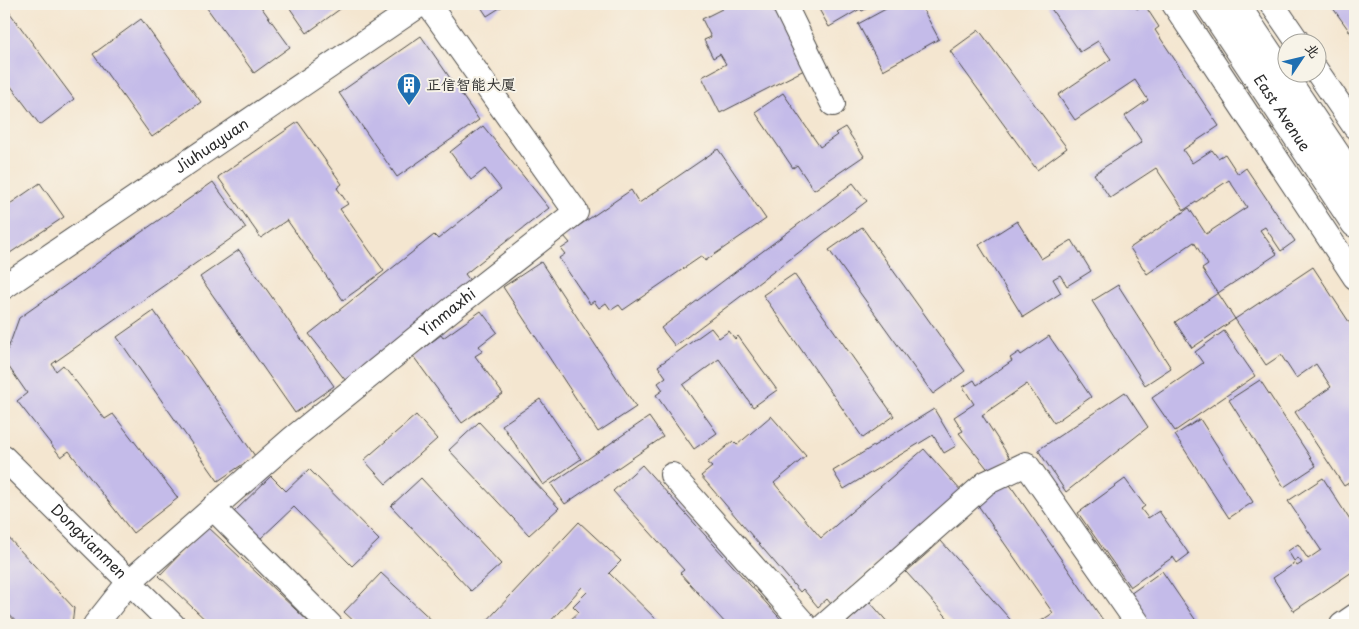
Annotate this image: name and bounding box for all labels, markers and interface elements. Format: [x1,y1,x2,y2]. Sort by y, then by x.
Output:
north arrow [1276,32,1326,82]
text: 北 [1300,39,1326,62]
street label: East Avenue [1249,69,1317,155]
building icon: 正信智能大厦 [396,72,422,106]
place label: 正信智能大厦 [426,72,516,95]
street label: Jiuhuayuan [169,111,253,178]
street label: Yinmaxhi [413,282,480,341]
street label: Dongxianmen [46,498,133,583]

